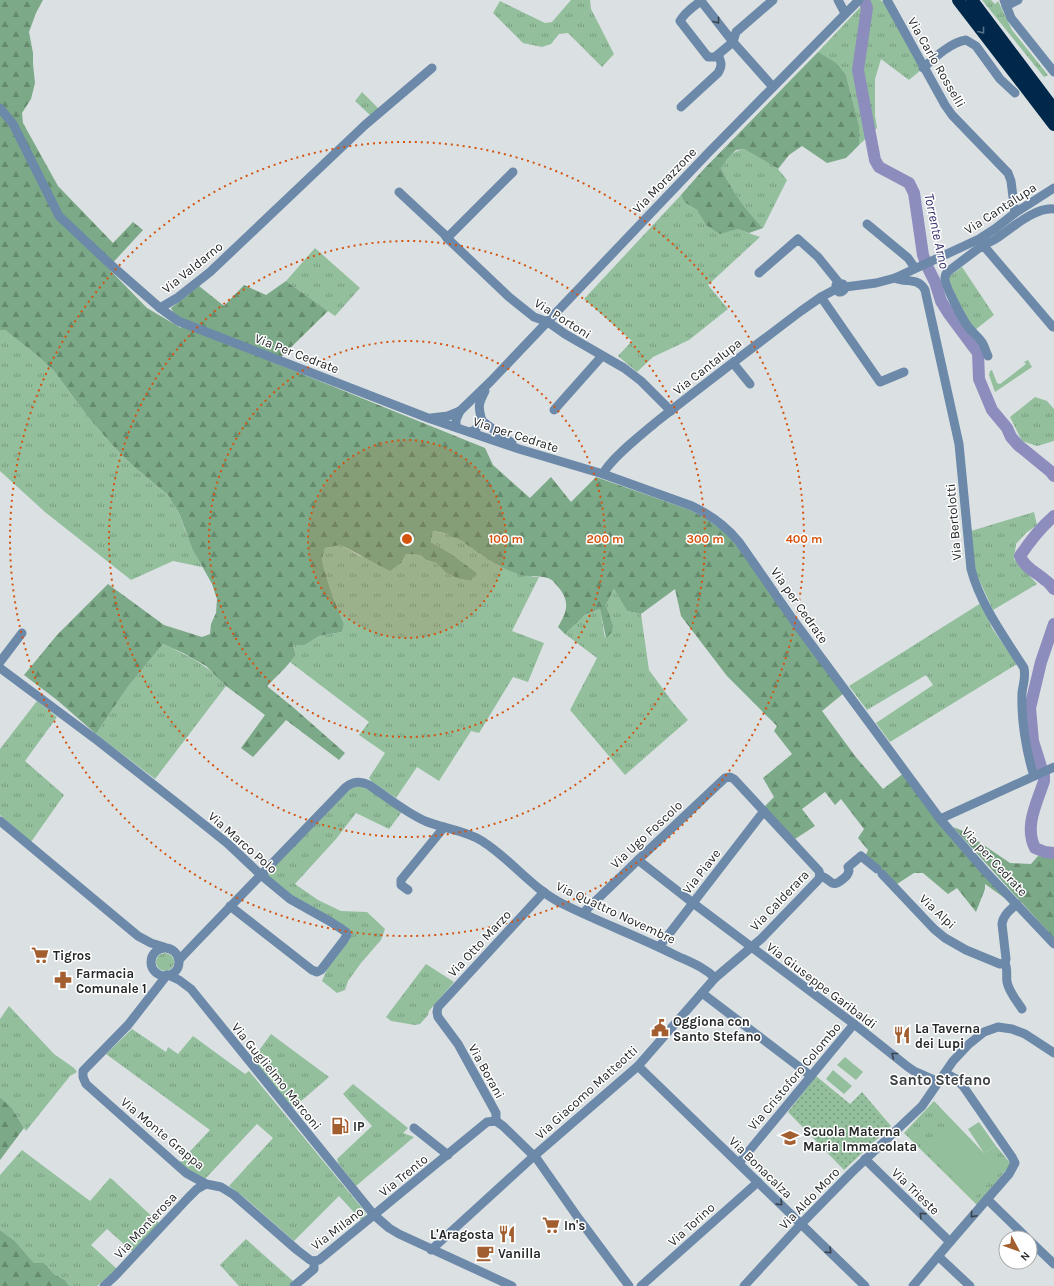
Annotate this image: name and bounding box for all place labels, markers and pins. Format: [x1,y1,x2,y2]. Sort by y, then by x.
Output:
centre of rings [400,532,414,546]
supermarket icon: Tigros [30,945,50,965]
place label: Tigros [53,948,91,963]
place label: Farmacia Comunale 1 [76,966,147,996]
pharmacy icon: Farmacia Comunale 1 [53,970,73,990]
place label: Oggiona con Santo Stefano [673,1014,761,1044]
public building icon: Oggiona con Santo Stefano [650,1018,670,1038]
place label: La Taverna dei Lupi [915,1021,980,1051]
restaurant icon: La Taverna dei Lupi [892,1025,912,1045]
fuel station icon: IP [330,1116,350,1136]
place label: IP [353,1119,365,1134]
place label: Scuola Materna Maria Immacolata [803,1124,917,1154]
school or university icon: Scuola Materna Maria Immacolata [780,1128,800,1148]
supermarket icon: In's [541,1215,561,1235]
place label: In's [564,1218,585,1233]
restaurant icon: L'Aragosta [497,1224,517,1244]
place label: L'Aragosta [430,1227,494,1242]
cafe icon: Vanilla [475,1243,495,1263]
place label: Vanilla [498,1246,541,1261]

